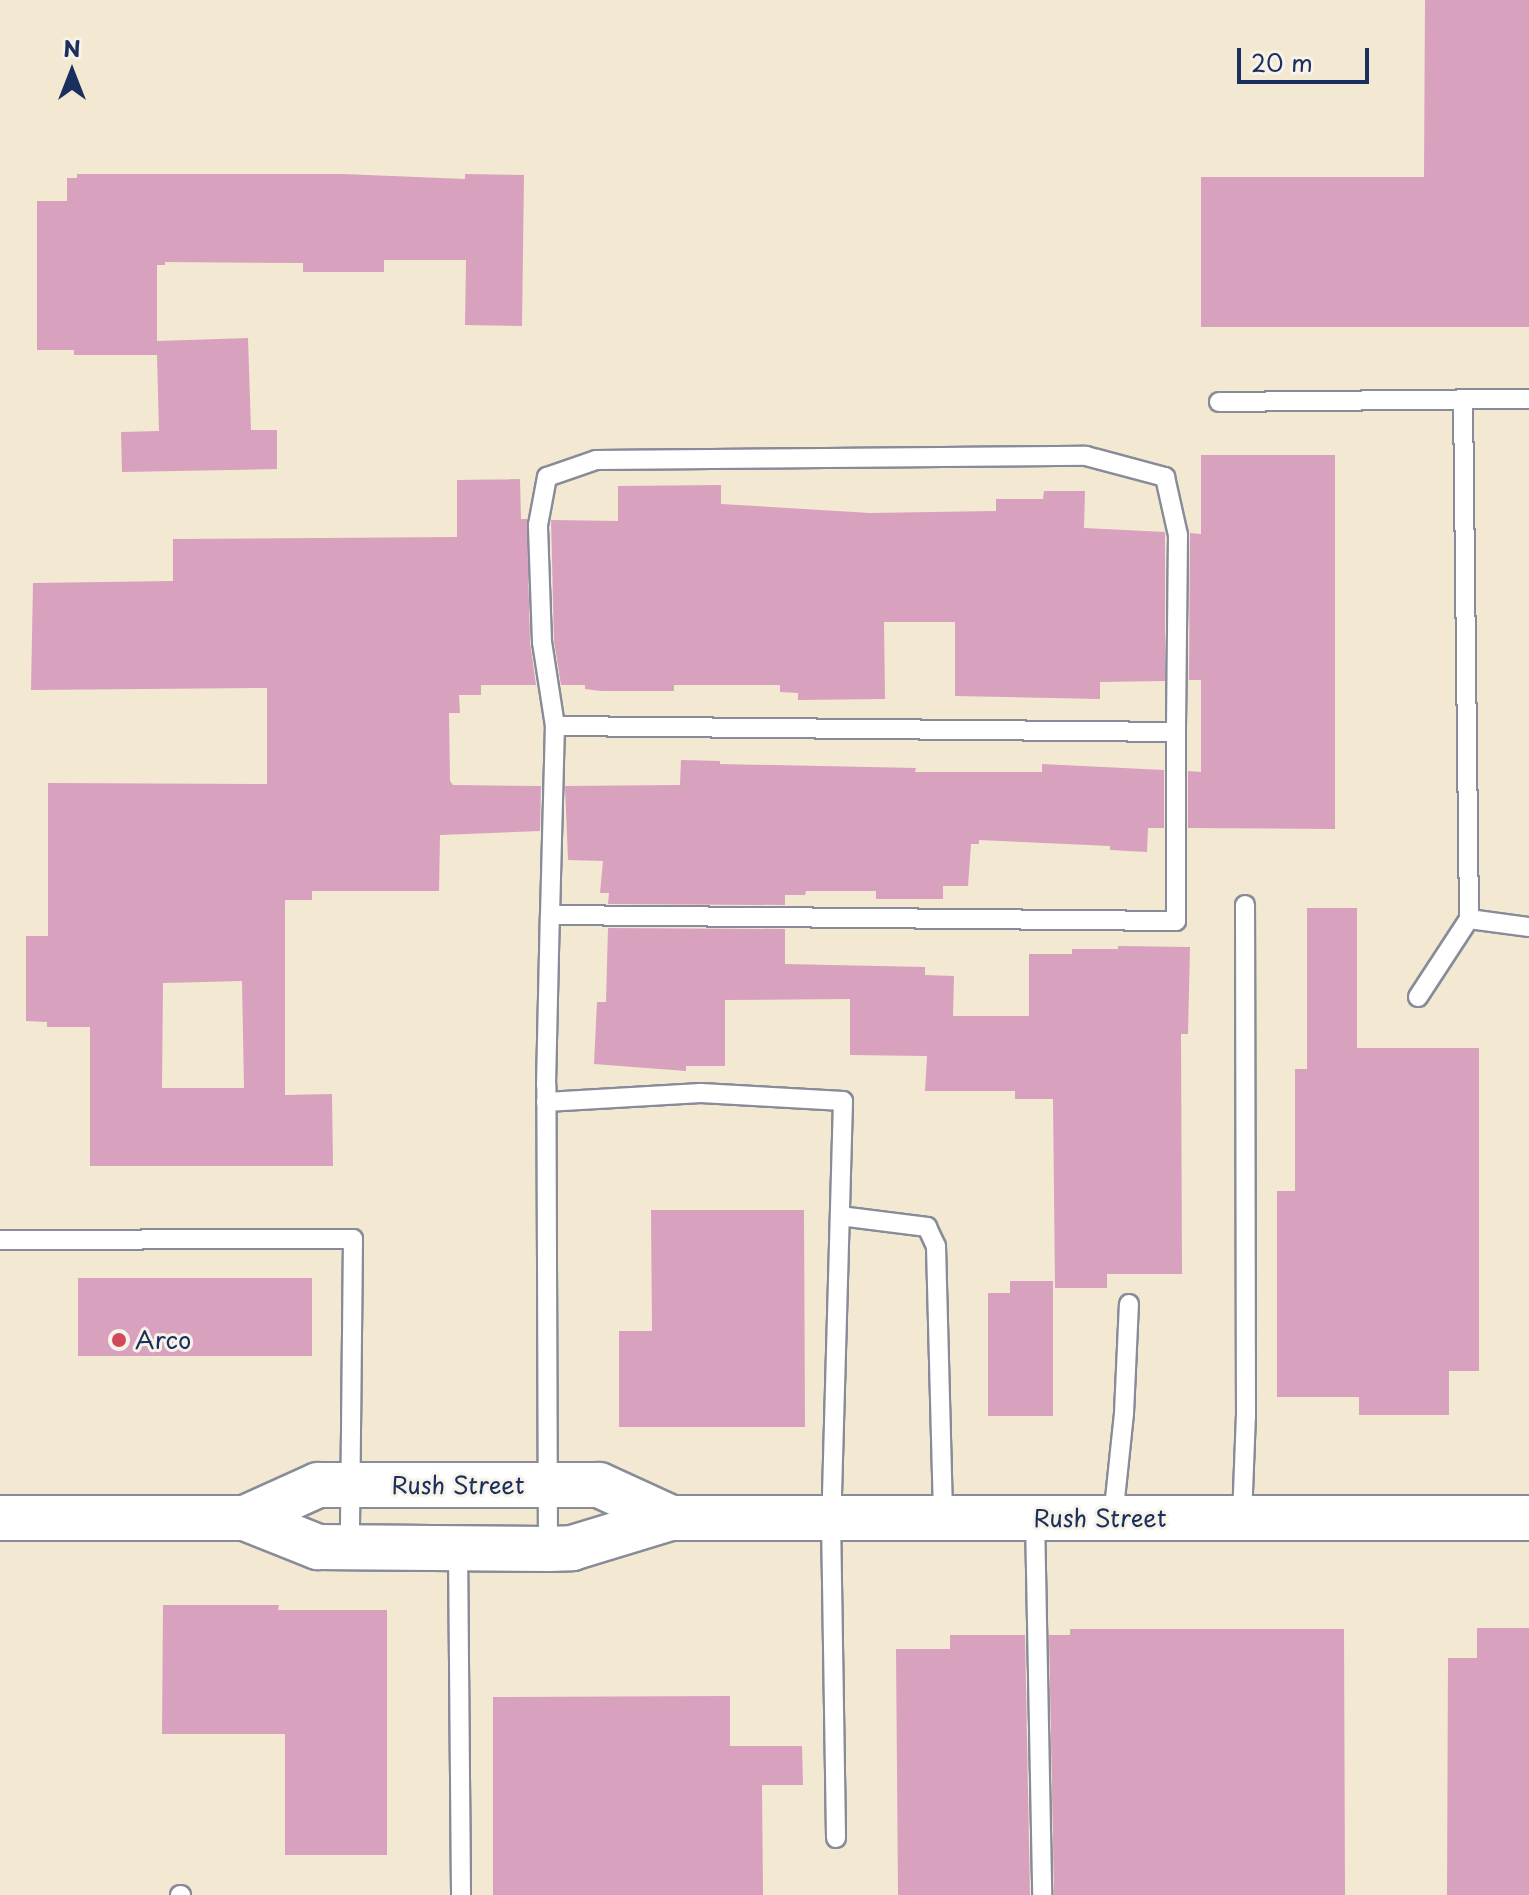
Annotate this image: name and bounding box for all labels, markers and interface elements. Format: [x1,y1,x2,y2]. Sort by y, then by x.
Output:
text: N [63,31,81,64]
north arrow [32,32,112,112]
scale bar [1241,32,1373,82]
text: 20 m [1251,44,1313,80]
place label: Arco [135,1326,191,1354]
marker: Arco [110,1331,128,1349]
street label: Rush Street [391,1471,525,1499]
street label: Rush Street [1033,1504,1167,1532]

